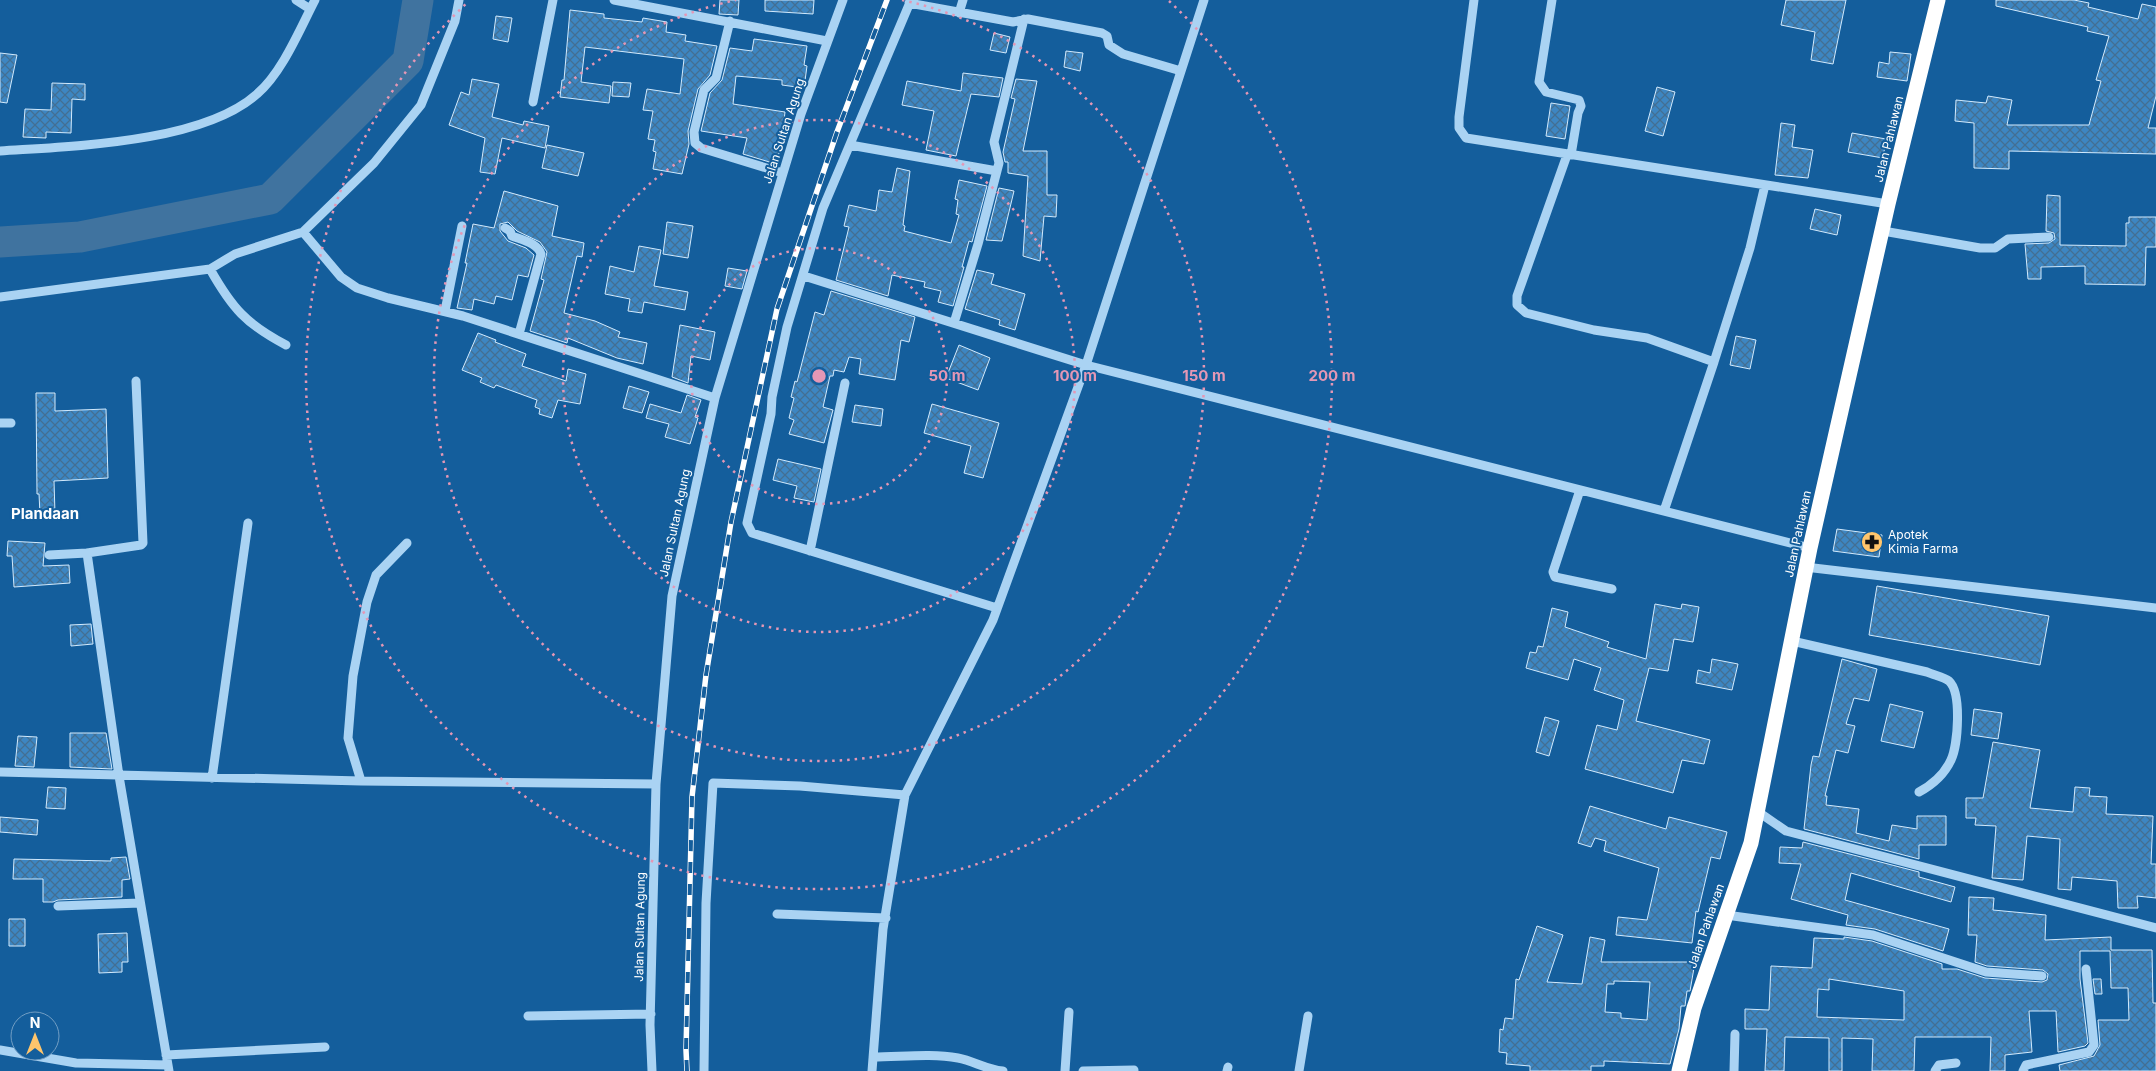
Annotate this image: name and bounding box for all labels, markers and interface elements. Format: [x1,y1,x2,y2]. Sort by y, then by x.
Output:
street label: Jalan Sultan Agung [759,76,808,185]
street label: Jalan Pahlawan [1871,94,1906,184]
text: 50 m [929,366,965,385]
text: 100 m [1053,366,1097,385]
text: 150 m [1182,366,1226,385]
text: 200 m [1309,366,1355,385]
centre of rings [810,367,828,385]
street label: Jalan Sultan Agung [656,468,693,578]
street label: Jalan Pahlawan [1781,489,1814,579]
district label: Plandaan [11,504,79,523]
place label: Apotek Kimia Farma [1888,527,1958,556]
pharmacy icon: Apotek Kimia Farma [1860,530,1884,554]
street label: Jalan Sultan Agung [631,872,648,982]
street label: Jalan Pahlawan [1684,882,1727,970]
north arrow [10,1011,60,1061]
text: N [30,1014,40,1031]

